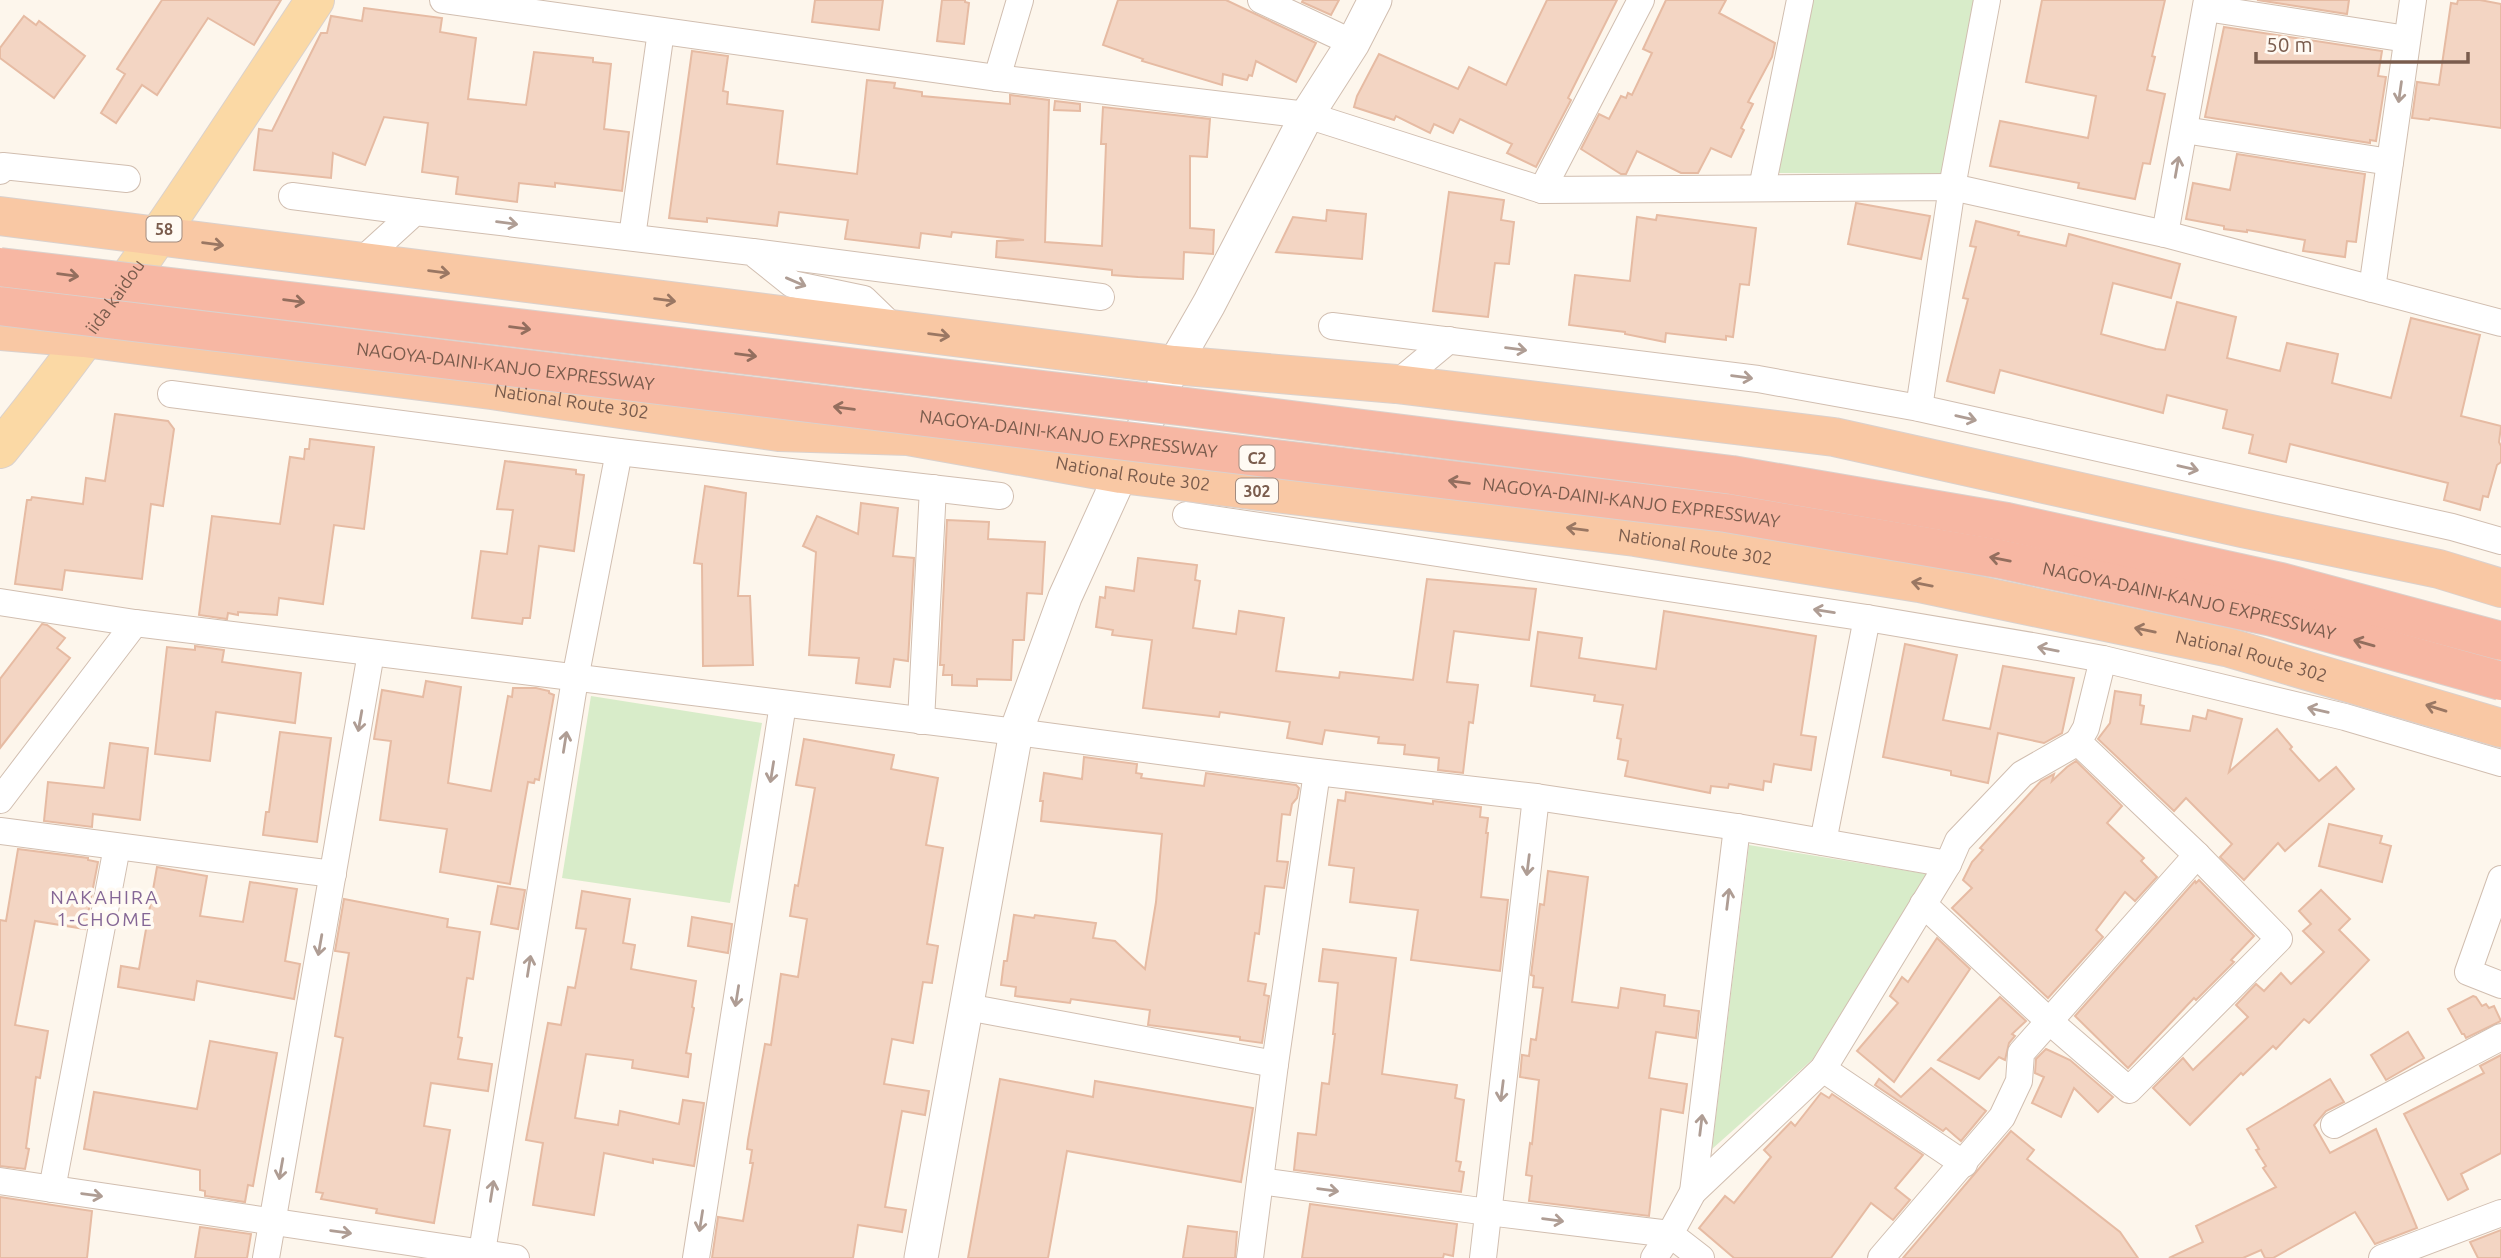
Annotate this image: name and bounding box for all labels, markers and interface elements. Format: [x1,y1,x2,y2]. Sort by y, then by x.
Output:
scale bar [2256,21,2468,65]
text: 50 m [2266,32,2313,56]
one-way arrow [2393,80,2406,103]
one-way arrow [2171,156,2184,179]
road number: 58 [146,216,182,242]
one-way arrow [495,216,517,229]
one-way arrow [202,238,224,251]
street label: iida kaidou [81,255,148,337]
one-way arrow [427,265,450,278]
one-way arrow [56,268,79,281]
one-way arrow [785,277,806,290]
one-way arrow [653,294,676,307]
one-way arrow [282,295,305,308]
one-way arrow [508,322,530,335]
one-way arrow [927,328,950,341]
street label: NAGOYA-DAINI-KANJO EXPRESSWAY [355,338,656,393]
one-way arrow [1504,342,1527,355]
one-way arrow [734,348,756,361]
one-way arrow [1730,370,1753,383]
street label: National Route 302 [493,380,650,422]
one-way arrow [833,402,856,415]
street label: NAGOYA-DAINI-KANJO EXPRESSWAY [918,405,1219,461]
one-way arrow [1954,412,1977,426]
road number: C2 [1240,446,1274,471]
street label: National Route 302 [1054,452,1212,494]
one-way arrow [2176,461,2199,475]
street label: NAGOYA-DAINI-KANJO EXPRESSWAY [1481,473,1782,531]
one-way arrow [1448,475,1471,488]
road number: 302 [1236,478,1278,504]
one-way arrow [1566,523,1589,536]
street label: National Route 302 [1617,524,1774,568]
one-way arrow [1989,552,2011,565]
street label: NAGOYA-DAINI-KANJO EXPRESSWAY [2041,557,2339,643]
one-way arrow [1911,576,1934,590]
one-way arrow [1813,604,1836,617]
one-way arrow [2134,622,2157,636]
street label: National Route 302 [2174,626,2330,685]
one-way arrow [2354,635,2376,648]
one-way arrow [2037,642,2060,655]
one-way arrow [2425,701,2447,714]
one-way arrow [2307,703,2330,717]
one-way arrow [352,709,366,731]
one-way arrow [559,731,572,753]
one-way arrow [765,760,778,782]
one-way arrow [1522,853,1535,876]
district label: NAKAHIRA 1-CHOME [50,886,160,930]
one-way arrow [1722,888,1735,911]
one-way arrow [313,933,326,956]
one-way arrow [523,955,536,978]
one-way arrow [730,984,743,1007]
one-way arrow [1496,1079,1509,1102]
one-way arrow [1694,1114,1707,1137]
one-way arrow [274,1157,287,1180]
one-way arrow [486,1180,499,1203]
one-way arrow [1316,1184,1338,1197]
one-way arrow [80,1189,103,1202]
one-way arrow [694,1209,707,1232]
one-way arrow [1541,1214,1564,1227]
one-way arrow [329,1226,352,1239]

